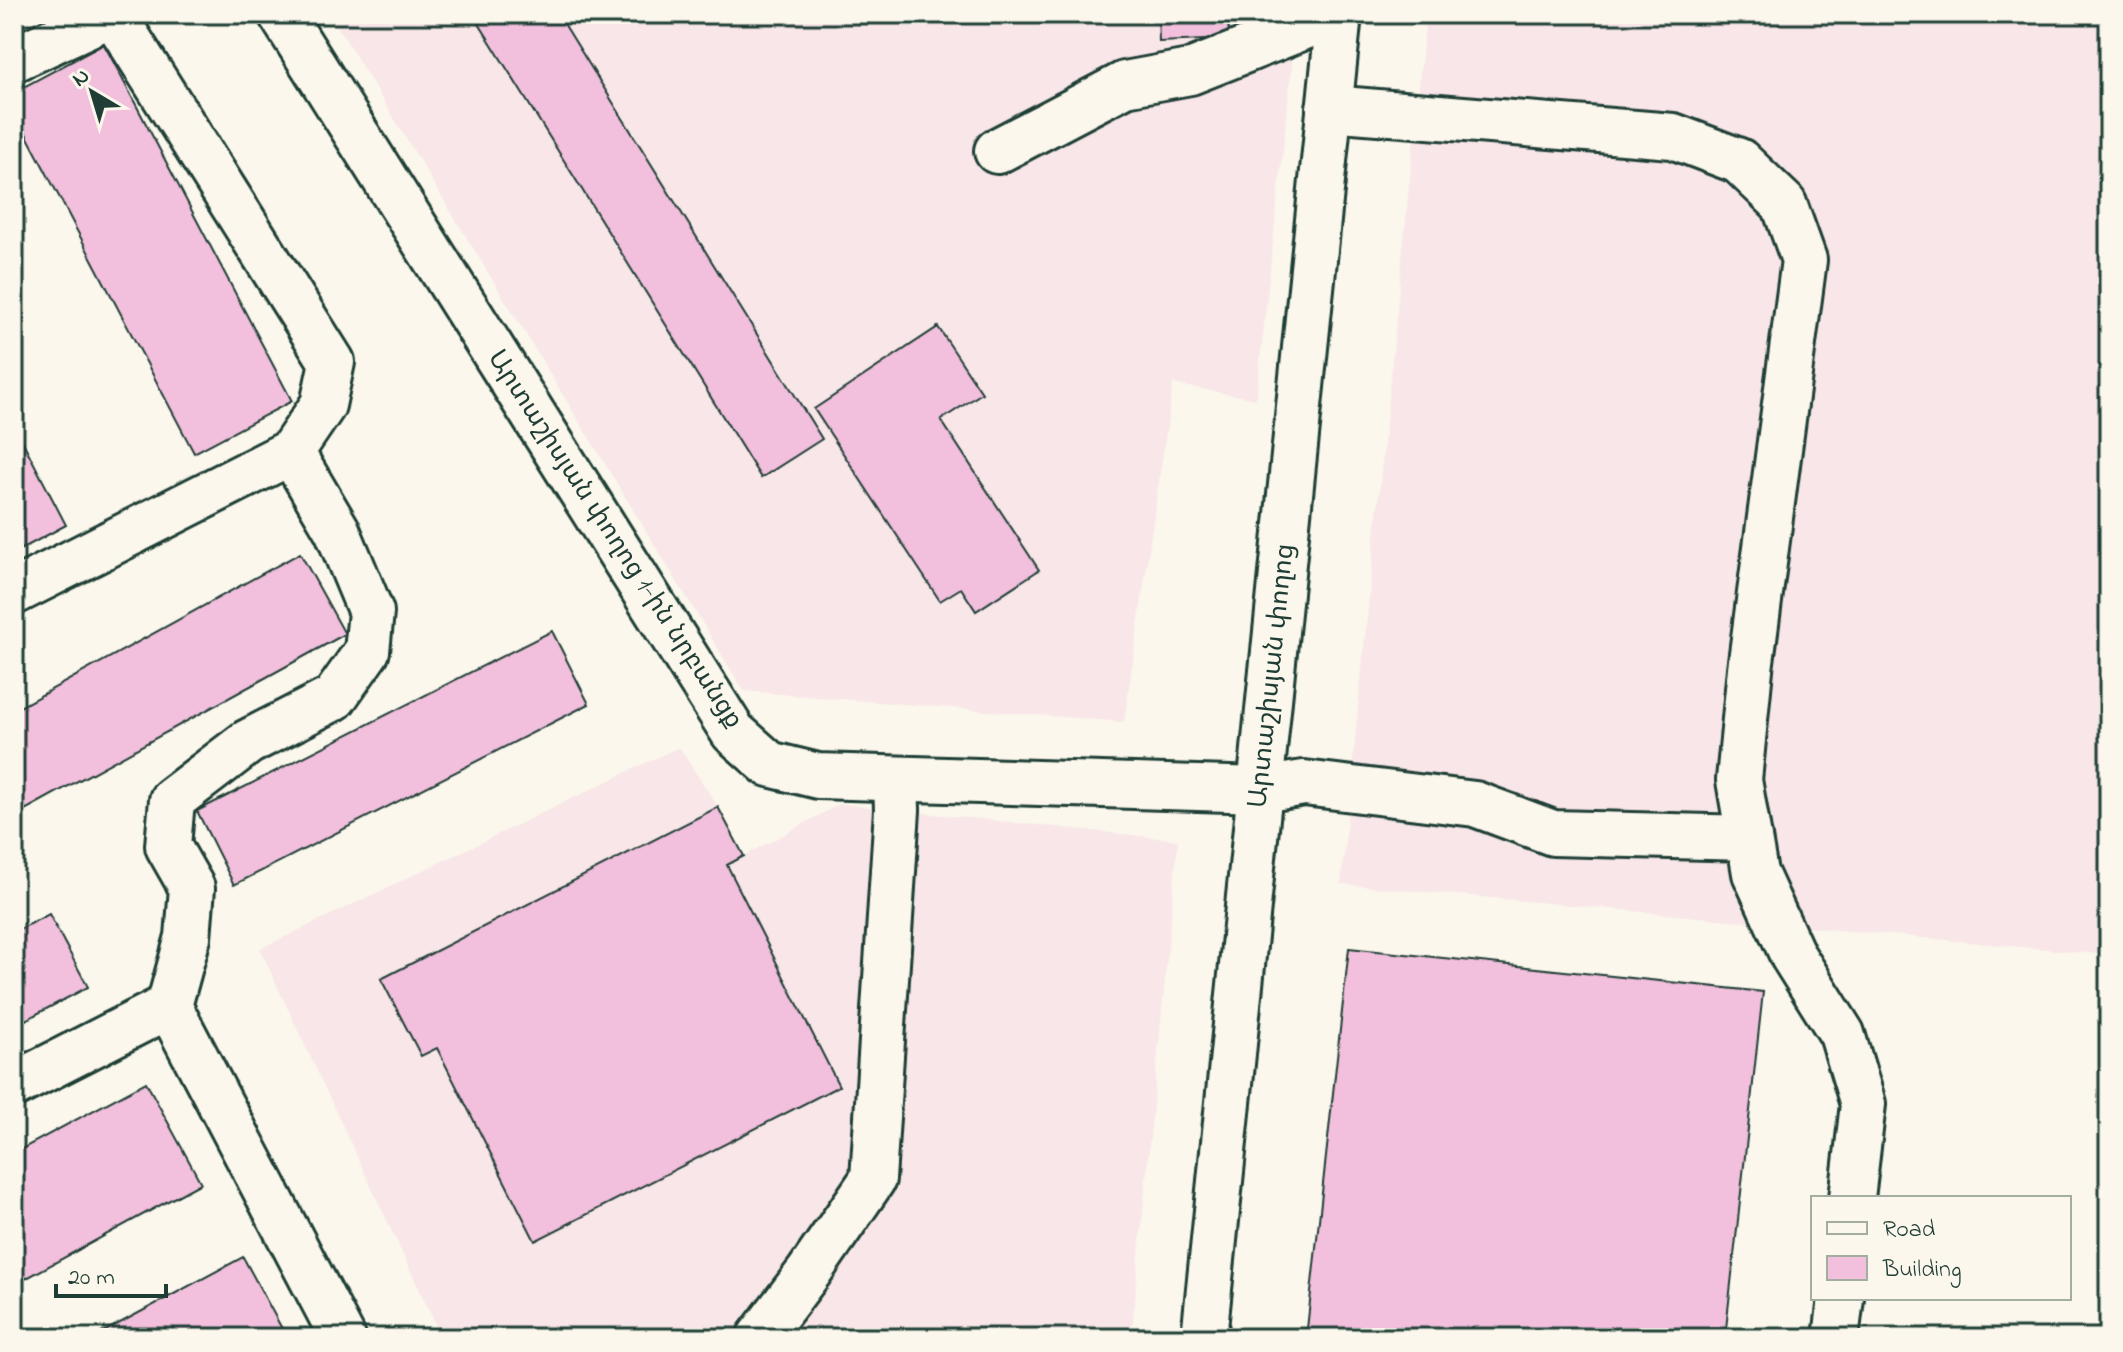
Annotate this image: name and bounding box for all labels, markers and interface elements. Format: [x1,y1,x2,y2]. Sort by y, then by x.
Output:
north arrow [52,52,132,132]
text: N [66,61,97,96]
street label: Արտաշիսյան փողոց 1-ին նրբանցք [477,343,751,737]
street label: Արտաշիսյան փողոց [1240,542,1306,810]
legend [1811,1196,2071,1300]
text: Road [1883,1213,1936,1248]
scale bar [56,1248,166,1298]
text: Building [1882,1253,1962,1288]
text: 20 m [68,1261,115,1296]

